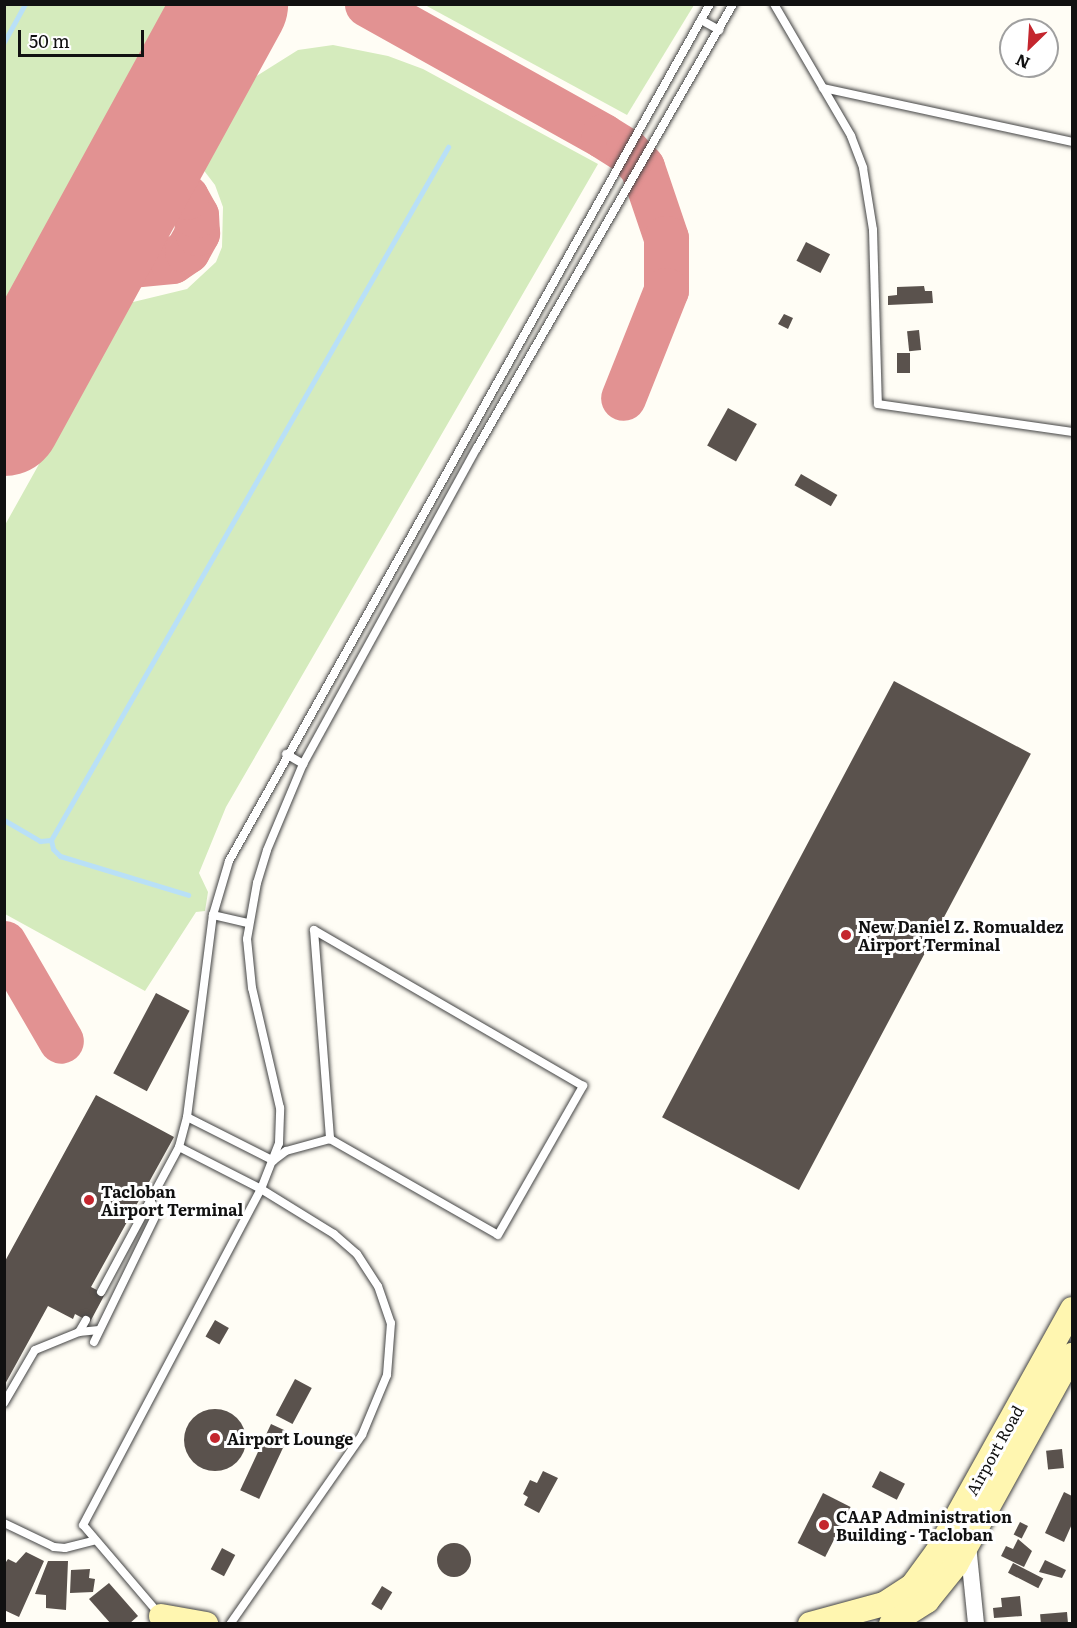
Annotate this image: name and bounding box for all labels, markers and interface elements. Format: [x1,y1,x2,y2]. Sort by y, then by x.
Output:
scale bar [21,18,147,56]
north arrow [999,18,1059,78]
text: 50 m [29,27,70,54]
text: N [1011,49,1033,76]
place label: New Daniel Z. Romualdez Airport Terminal [858,916,1064,954]
marker: New Daniel Z. Romualdez Airport Terminal [839,928,853,942]
place label: Tacloban Airport Terminal [101,1181,243,1219]
marker: Tacloban Airport Terminal [82,1193,96,1207]
street label: Airport Road [961,1402,1027,1498]
place label: Airport Lounge [227,1428,353,1448]
marker: Airport Lounge [208,1431,222,1445]
place label: CAAP Administration Building - Tacloban [836,1506,1012,1544]
marker: CAAP Administration Building - Tacloban [817,1518,831,1532]

